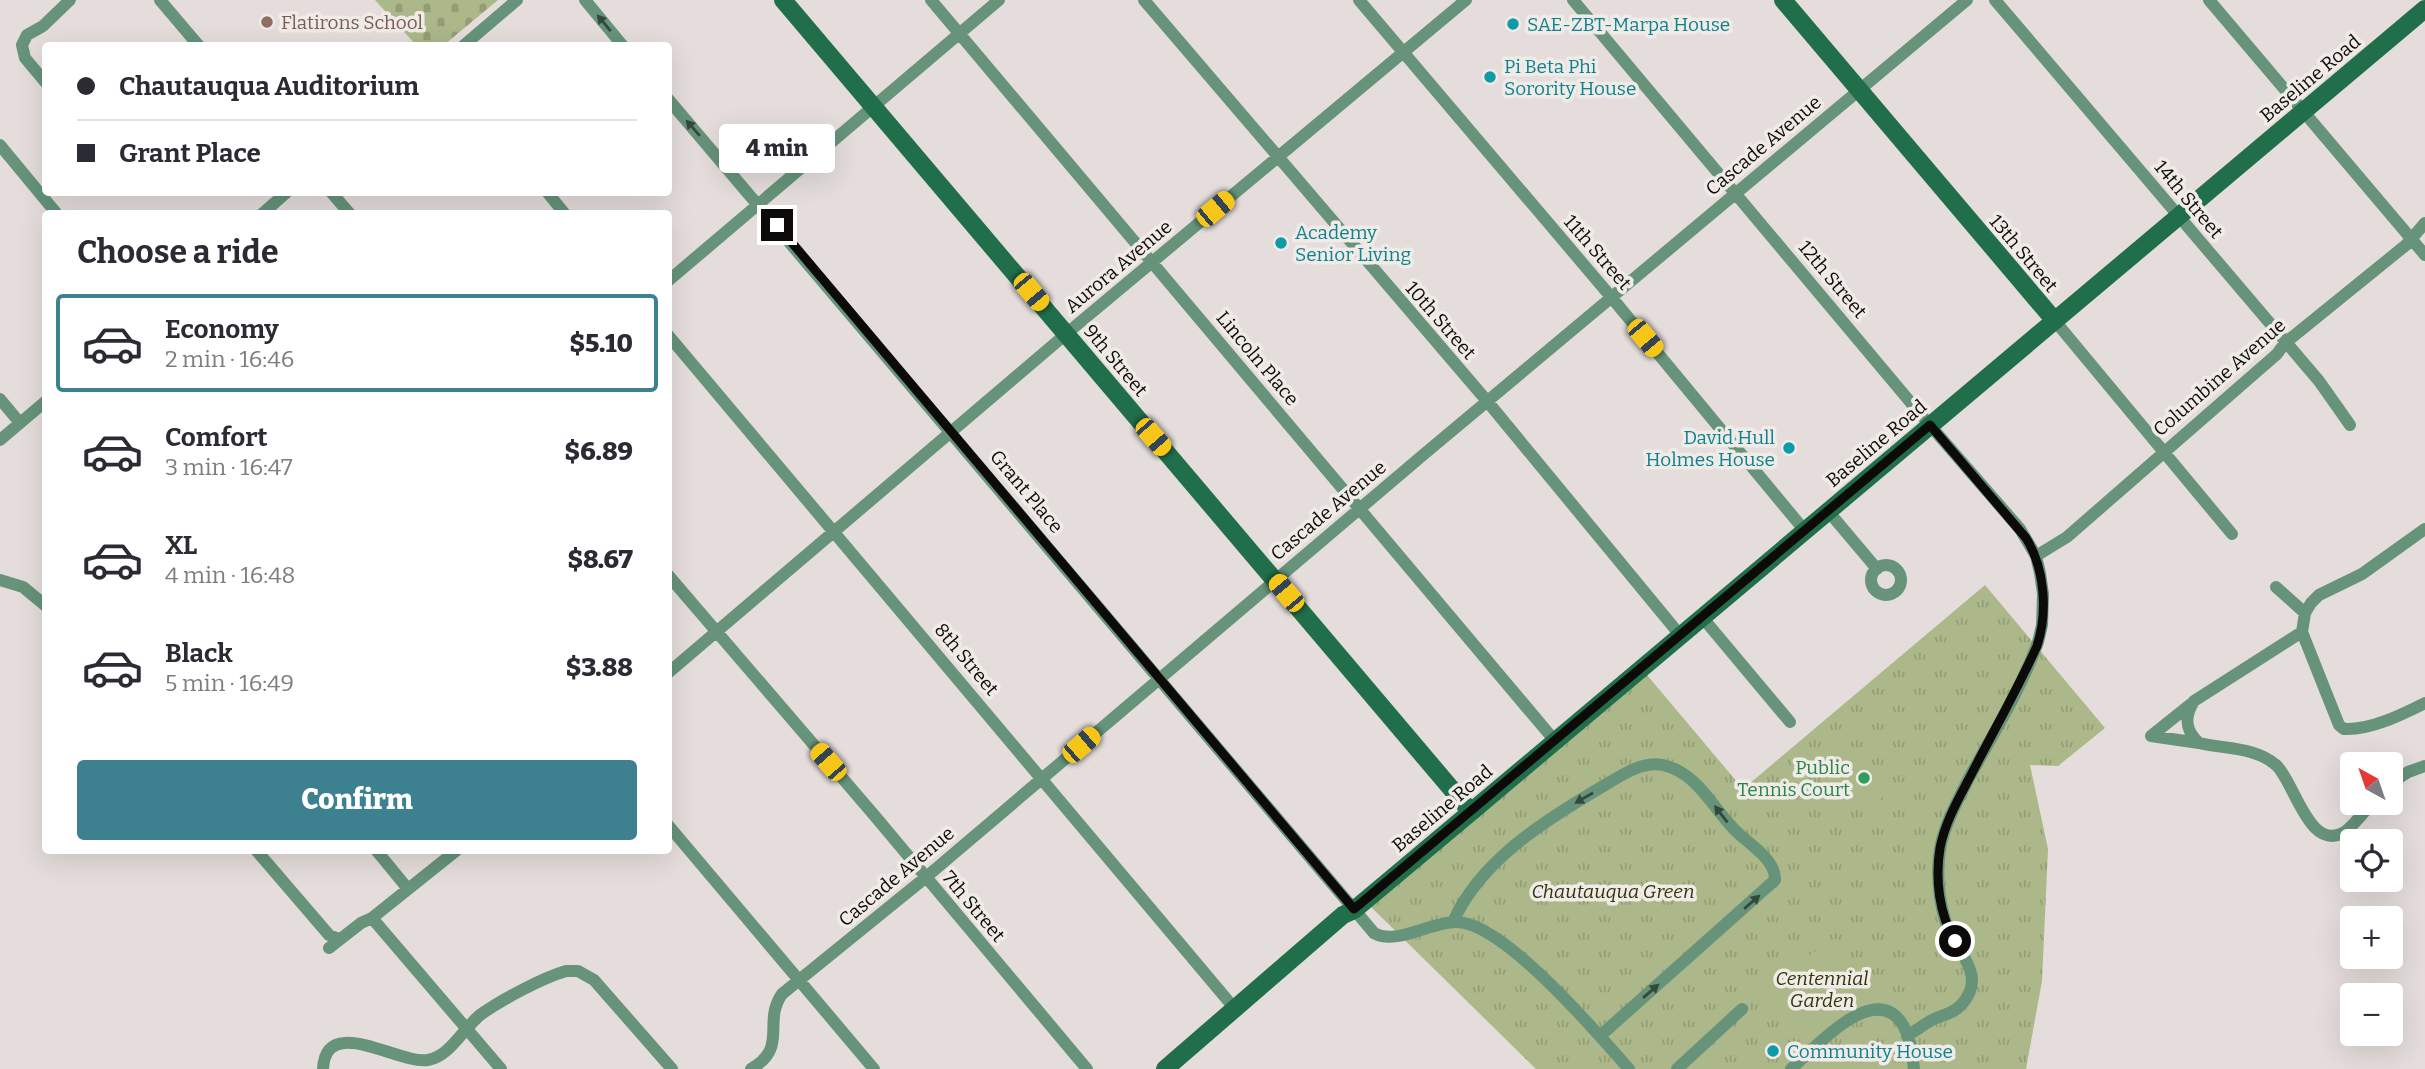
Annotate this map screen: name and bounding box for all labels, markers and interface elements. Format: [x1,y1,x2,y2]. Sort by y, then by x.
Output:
place label: Flatirons School [281,11,423,34]
place label: SAE-ZBT-Marpa House [1527,13,1730,36]
marker: Flatirons School [259,14,275,30]
one-way arrow [597,14,612,31]
marker: SAE-ZBT-Marpa House [1505,16,1521,32]
street label: Baseline Road [2256,30,2365,127]
place label: Pi Beta Phi Sorority House [1504,55,1636,100]
marker: Pi Beta Phi Sorority House [1482,69,1498,85]
text: Chautauqua Auditorium [119,71,419,102]
street label: Cascade Avenue [1701,90,1826,200]
one-way arrow [685,119,701,137]
callout: 4 min [719,124,835,173]
text: 4 min [746,134,808,162]
text: Grant Place [119,138,261,169]
street label: 14th Street [2149,156,2228,243]
car [1193,187,1238,231]
route end [761,209,793,241]
street label: 11th Street [1559,210,1636,294]
street label: 13th Street [1984,210,2063,297]
street label: Aurora Avenue [1060,215,1176,318]
place label: Academy Senior Living [1295,221,1411,266]
text: Choose a ride [77,233,278,271]
marker: Academy Senior Living [1273,235,1289,251]
street label: 12th Street [1794,236,1872,323]
car [1010,269,1053,315]
street label: 10th Street [1401,277,1481,364]
street label: Lincoln Place [1212,307,1304,410]
icon: car [81,312,144,375]
text: Economy [165,314,279,345]
street label: Columbine Avenue [2148,314,2290,441]
car [1624,315,1667,361]
street label: 9th Street [1079,320,1152,401]
text: $5.10 [570,328,633,359]
text: 2 min · 16:46 [165,345,294,373]
street label: Baseline Road [1822,395,1931,492]
car [1132,414,1175,460]
icon: car [81,420,144,483]
text: Comfort [165,422,268,453]
place label: David Hull Holmes House [1645,426,1775,471]
text: $6.89 [565,436,633,467]
marker: David Hull Holmes House [1781,440,1797,456]
street label: Grant Place [985,445,1068,538]
text: 3 min · 16:47 [165,453,292,481]
street label: Cascade Avenue [1266,455,1391,565]
icon: car [81,528,144,591]
text: XL [165,530,197,561]
text: $8.67 [567,544,633,575]
text: 4 min · 16:48 [165,561,295,589]
car [1265,570,1308,616]
street label: 8th Street [930,619,1004,700]
icon: car [81,636,144,699]
text: Black [165,638,233,669]
text: $3.88 [566,652,633,683]
text: 5 min · 16:49 [165,669,294,697]
car [1059,723,1104,767]
car [807,739,850,785]
north arrow [2340,752,2403,816]
map controls [2340,752,2403,1046]
place label: Public Tennis Court [1737,756,1850,801]
button: Confirm [77,760,637,840]
street label: Baseline Road [1388,760,1497,857]
marker: Public Tennis Court [1856,770,1872,786]
one-way arrow [1574,791,1593,804]
one-way arrow [1714,805,1728,823]
street label: Cascade Avenue [834,821,959,931]
button: locate [2340,829,2403,892]
street label: 7th Street [937,866,1010,947]
park label: Chautauqua Green [1532,880,1694,903]
one-way arrow [1743,894,1761,910]
button: + [2340,906,2403,969]
route start [1939,925,1971,957]
park label: Centennial Garden [1776,967,1868,1012]
one-way arrow [1642,983,1660,999]
button: − [2340,983,2403,1046]
place label: Community House [1787,1040,1953,1063]
marker: Community House [1765,1043,1781,1059]

